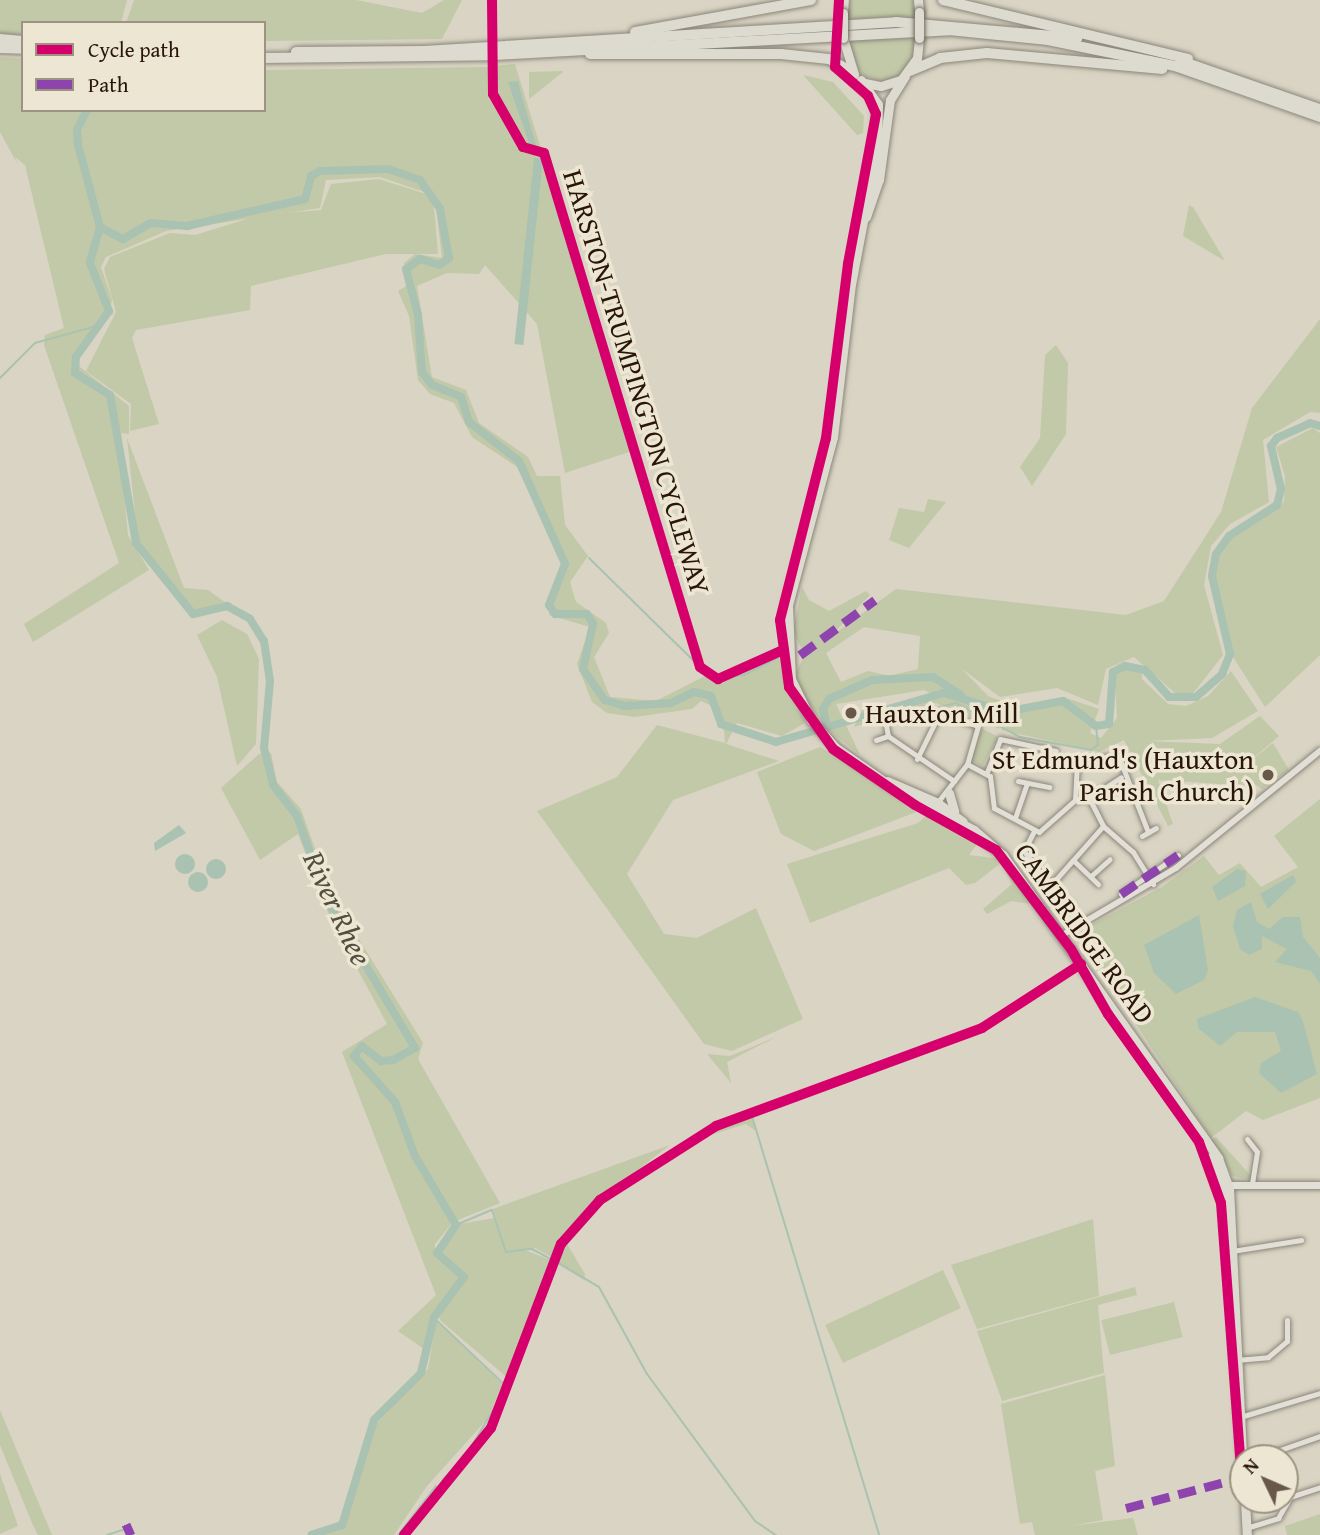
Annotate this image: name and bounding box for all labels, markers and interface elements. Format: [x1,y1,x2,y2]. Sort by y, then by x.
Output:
legend [21,21,266,112]
text: Cycle path [88,34,180,65]
text: Path [88,69,128,100]
street label: HARSTON-TRUMPINGTON CYCLEWAY [556,165,718,599]
place label: Hauxton Mill [865,696,1019,730]
marker: Hauxton Mill [843,705,859,721]
place label: St Edmund's (Hauxton Parish Church) [992,742,1254,808]
marker: St Edmund's (Hauxton Parish Church) [1260,767,1276,783]
street label: CAMBRIDGE ROAD [1008,836,1162,1030]
water label: River Rhee [296,845,380,971]
north arrow [1229,1444,1299,1514]
text: N [1236,1452,1265,1480]

